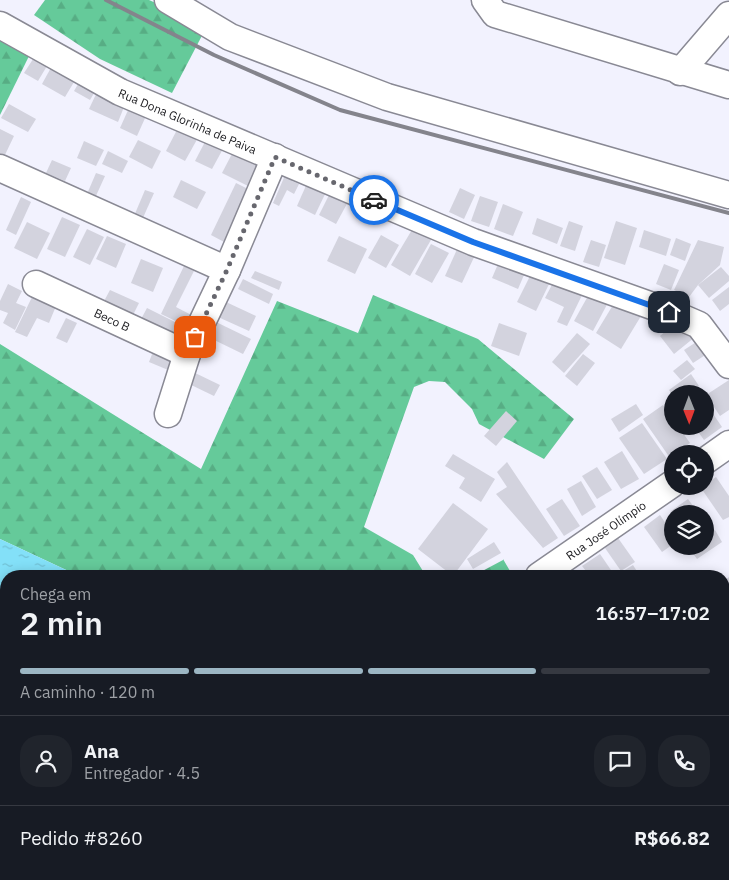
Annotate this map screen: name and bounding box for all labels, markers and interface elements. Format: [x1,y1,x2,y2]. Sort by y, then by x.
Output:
street label: Rua Dona Glorinha de Paiva [116,85,260,157]
courier [349,175,399,225]
icon: car [360,186,388,214]
pin [648,291,690,333]
icon: home [655,298,683,326]
street label: Beco B [92,305,133,334]
pin [174,316,216,358]
icon: bag [181,323,209,351]
north arrow [664,385,714,435]
map controls [664,385,714,555]
button: locate [664,445,714,495]
street label: Rua José Olímpio [563,497,649,563]
button: layers [664,505,714,555]
text: Chega em [20,584,91,604]
text: 16:57–17:02 [596,601,710,625]
text: 2 min [20,602,103,644]
text: A caminho · 120 m [20,682,155,702]
button: person [20,735,72,787]
button: chat [594,735,646,787]
button: phone [658,735,710,787]
text: Ana [84,739,119,763]
text: Entregador · 4.5 [84,763,200,783]
text: Pedido #8260 [20,826,143,850]
text: R$66.82 [634,826,710,850]

